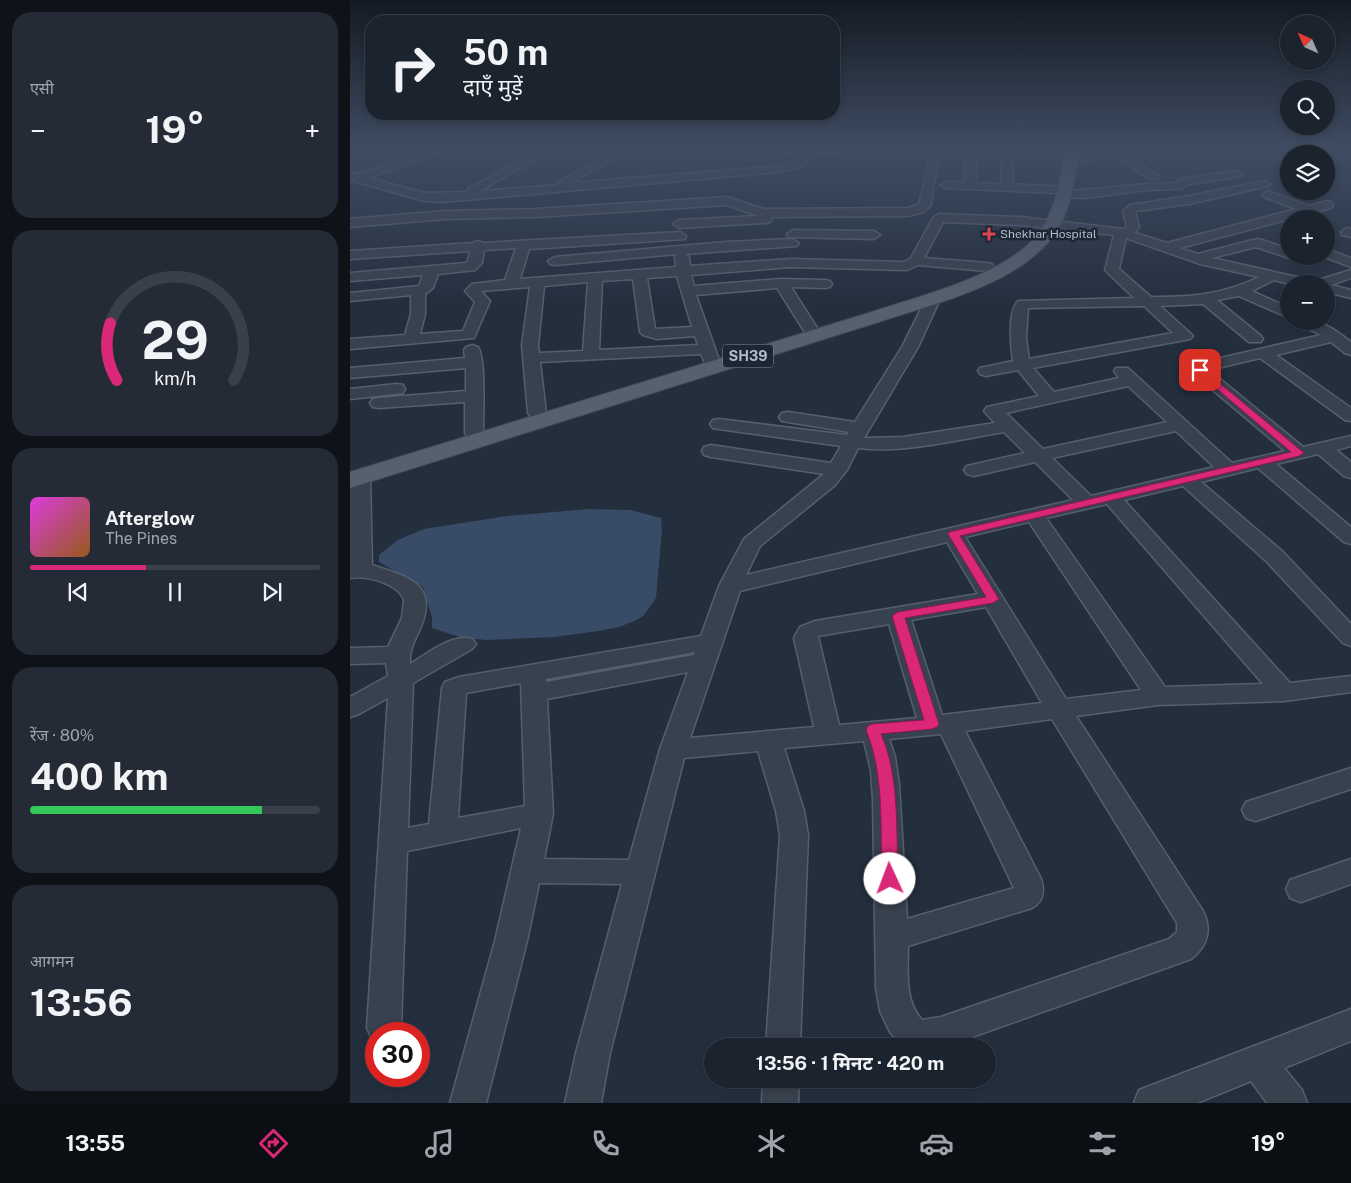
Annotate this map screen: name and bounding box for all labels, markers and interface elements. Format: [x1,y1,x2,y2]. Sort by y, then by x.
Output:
north arrow [1280,15,1335,70]
map controls [1280,15,1335,330]
text: 50 m [463,32,548,73]
icon: right [380,35,445,100]
text: दाएँ मुड़ें [463,74,523,100]
text: एसी [30,79,54,98]
button: search [1280,80,1335,135]
text: 19° [145,107,205,152]
text: − [30,114,46,147]
text: + [304,114,320,147]
button: layers [1280,145,1335,200]
button: + [1280,210,1335,265]
marker: Shekhar Hospital [982,227,996,241]
place label: Shekhar Hospital [1000,227,1097,241]
button: − [1280,275,1335,330]
text: 29 [141,310,209,371]
road number: SH39 [723,344,773,368]
pin [1179,349,1221,391]
icon: arrive [1186,356,1214,384]
text: km/h [154,368,196,389]
text: Afterglow [105,507,195,529]
text: The Pines [105,529,177,548]
icon: previous [64,578,92,606]
icon: pause [161,578,189,606]
icon: next [258,578,286,606]
text: रेंज · 80% [30,726,94,745]
text: 400 km [30,754,168,799]
position arrow [863,852,915,904]
text: आगमन [30,952,74,971]
text: 13:56 [30,980,133,1025]
speed limit sign: 30 [365,1022,430,1087]
text: 13:56 · 1 मिनट · 420 m [756,1052,944,1074]
icon: directions [256,1126,291,1161]
icon: music [422,1126,457,1161]
icon: phone [588,1126,623,1161]
icon: climate [754,1126,789,1161]
icon: car [919,1126,954,1161]
icon: filters [1085,1126,1120,1161]
text: 13:55 [65,1130,125,1156]
text: 19° [1251,1130,1285,1156]

